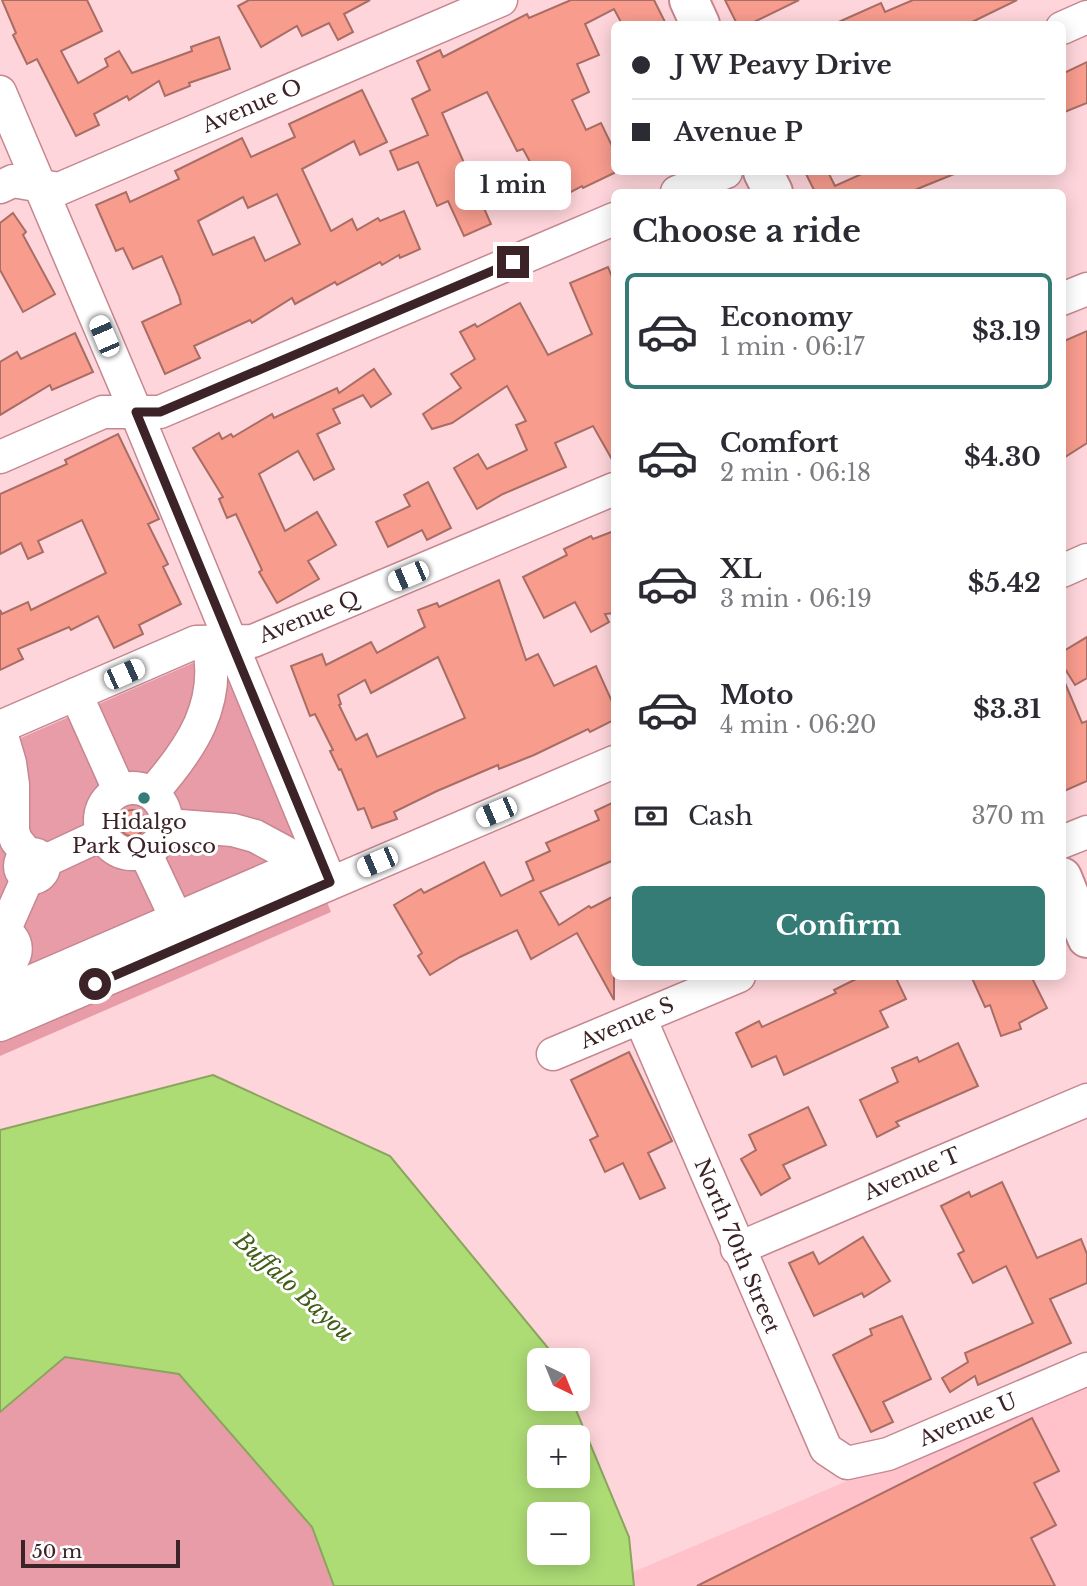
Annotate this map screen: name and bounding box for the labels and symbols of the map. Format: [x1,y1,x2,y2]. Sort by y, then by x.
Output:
street label: Avenue O [197,73,306,139]
callout: 1 min [455,160,571,210]
route end [497,246,529,278]
car [87,313,122,359]
car [385,558,432,594]
street label: Avenue Q [254,585,363,649]
car [101,656,148,692]
marker: Hidalgo Park Quiosco [136,790,152,806]
car [473,794,520,830]
place label: Hidalgo Park Quiosco [72,809,216,859]
car [354,844,401,880]
route start [79,968,111,1000]
street label: Avenue S [575,992,678,1055]
street label: Avenue T [859,1142,964,1206]
street label: North 70th Street [688,1155,786,1337]
water label: Buffalo Bayou [228,1226,359,1348]
north arrow [527,1348,590,1410]
street label: Avenue U [914,1388,1021,1453]
scale bar [21,1537,180,1569]

